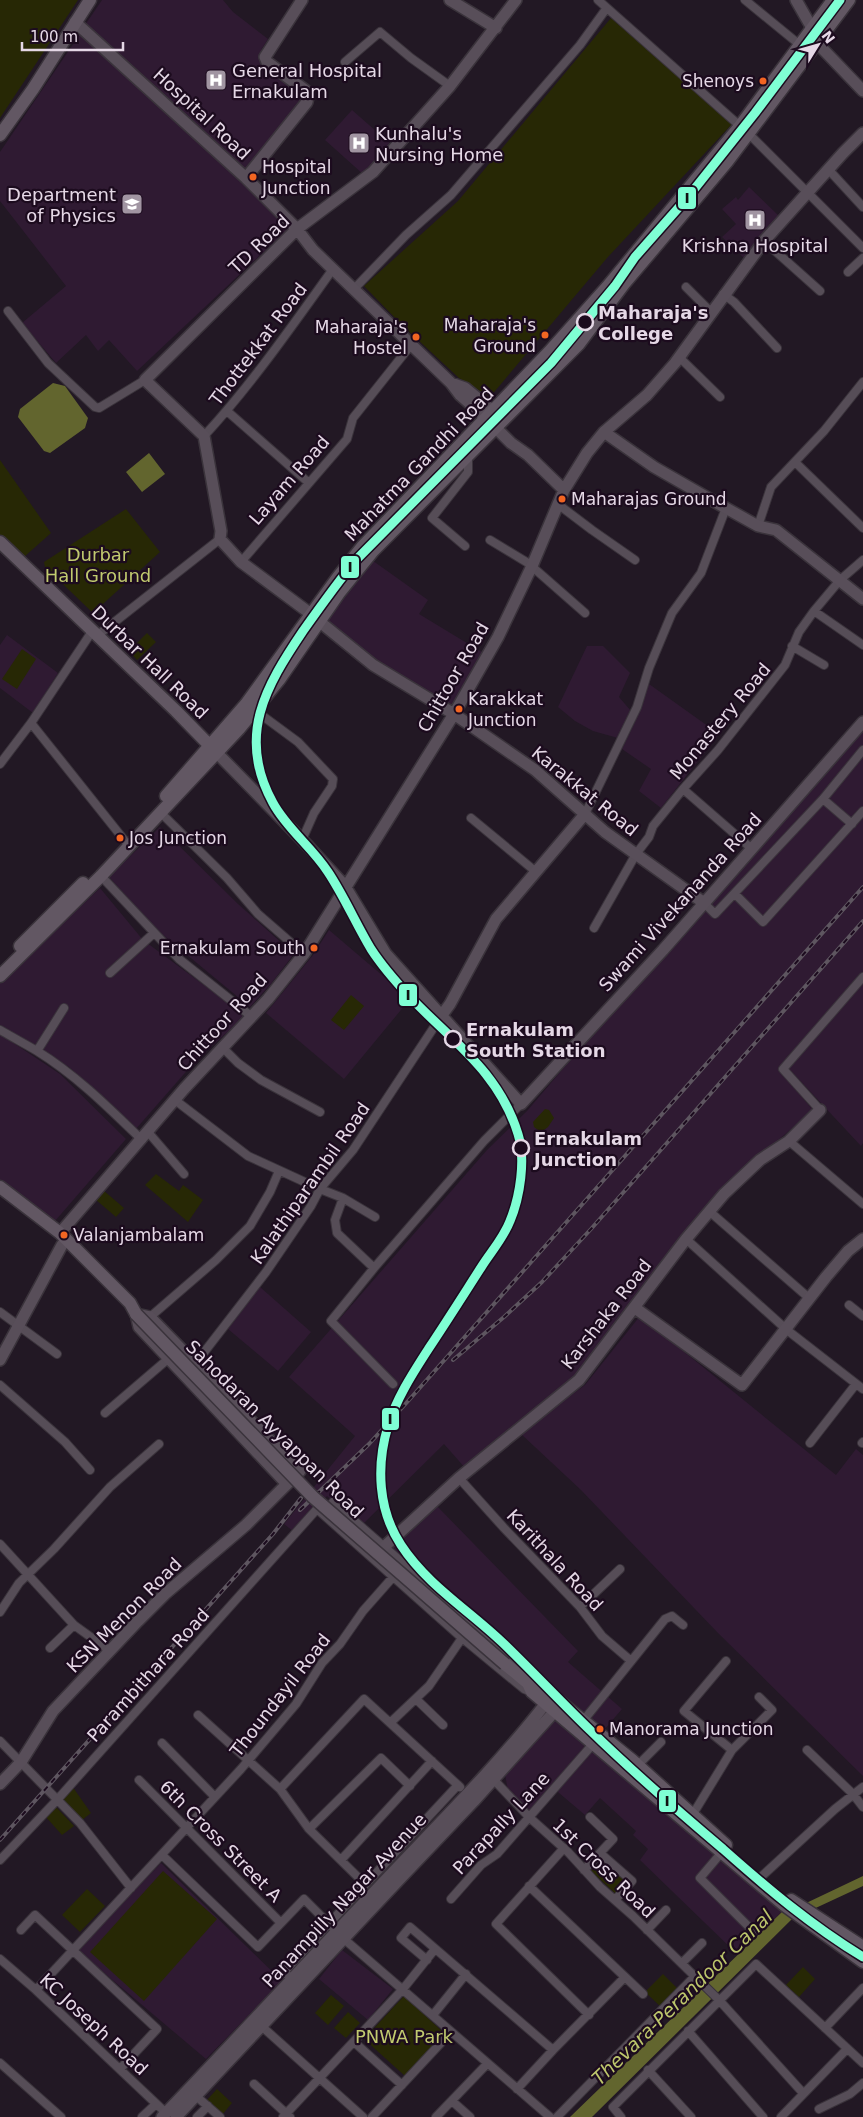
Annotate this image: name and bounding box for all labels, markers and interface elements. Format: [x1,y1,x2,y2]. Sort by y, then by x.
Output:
scale bar [22,20,124,52]
north arrow [793,20,843,70]
text: 100 m [30,28,78,46]
text: N [818,28,838,47]
place label: General Hospital Ernakulam [232,60,382,102]
street label: Hospital Road [149,64,255,164]
hospital icon: General Hospital Ernakulam [204,68,228,92]
place label: Shenoys [682,71,754,91]
marker: Shenoys [758,76,768,86]
place label: Kunhalu's Nursing Home [375,123,503,165]
hospital icon: Kunhalu's Nursing Home [347,131,371,155]
place label: Hospital Junction [261,157,331,198]
marker: Hospital Junction [248,172,258,182]
place label: Department of Physics [7,184,116,226]
line badge: I [677,186,697,210]
text: I [684,190,690,206]
school or university icon: Department of Physics [120,192,144,216]
hospital icon: Krishna Hospital [743,208,767,232]
street label: TD Road [224,210,294,279]
place label: Krishna Hospital [682,235,828,256]
street label: Thottekkat Road [204,279,311,410]
place label: Maharaja's College [598,302,709,344]
marker: Maharaja's College [576,313,594,331]
place label: Maharaja's Ground [444,315,536,356]
place label: Maharaja's Hostel [315,317,407,358]
marker: Maharaja's Ground [540,330,550,340]
marker: Maharaja's Hostel [411,332,421,342]
street label: Mahatma Gandhi Road [340,383,498,545]
street label: Layam Road [245,431,333,529]
place label: Maharajas Ground [571,489,727,509]
marker: Maharajas Ground [557,494,567,504]
park label: Durbar Hall Ground [45,544,151,586]
line badge: I [340,555,360,579]
text: I [347,559,353,575]
street label: Durbar Hall Road [87,601,213,723]
street label: Chittoor Road [413,618,493,736]
street label: Monastery Road [665,659,775,783]
place label: Karakkat Junction [467,689,543,730]
marker: Karakkat Junction [454,704,464,714]
street label: Karakkat Road [528,742,642,840]
street label: Swami Vivekananda Road [594,809,766,995]
place label: Jos Junction [128,828,227,848]
marker: Jos Junction [115,833,125,843]
place label: Ernakulam South [160,938,305,958]
marker: Ernakulam South [309,943,319,953]
street label: Chittoor Road [173,969,271,1075]
line badge: I [398,983,418,1007]
text: I [405,987,411,1003]
place label: Ernakulam South Station [466,1019,606,1061]
marker: Ernakulam South Station [444,1030,462,1048]
street label: Kalathiparambil Road [246,1098,374,1268]
place label: Ernakulam Junction [532,1128,642,1170]
marker: Ernakulam Junction [512,1139,530,1157]
place label: Valanjambalam [73,1225,204,1245]
marker: Valanjambalam [59,1230,69,1240]
street label: Karshaka Road [557,1255,655,1373]
street label: Sahodaran Ayyappan Road [182,1336,368,1522]
line badge: I [381,1407,400,1431]
text: I [387,1411,393,1427]
street label: Karithala Road [503,1505,607,1615]
street label: KSN Menon Road [62,1553,186,1677]
street label: Parambithara Road [83,1604,213,1746]
street label: Thoundayil Road [225,1629,335,1761]
place label: Manorama Junction [609,1719,774,1739]
marker: Manorama Junction [595,1724,605,1734]
street label: Parapally Lane [448,1768,554,1878]
street label: 6th Cross Street A [156,1776,287,1907]
line badge: I [658,1789,677,1813]
text: I [664,1793,670,1809]
street label: Panampilly Nagar Avenue [258,1808,430,1992]
street label: 1st Cross Road [549,1814,659,1922]
water label: Thevara-Perandoor Canal [587,1904,777,2089]
street label: KC Joseph Road [36,1969,152,2079]
park label: PNWA Park [355,2026,454,2047]

